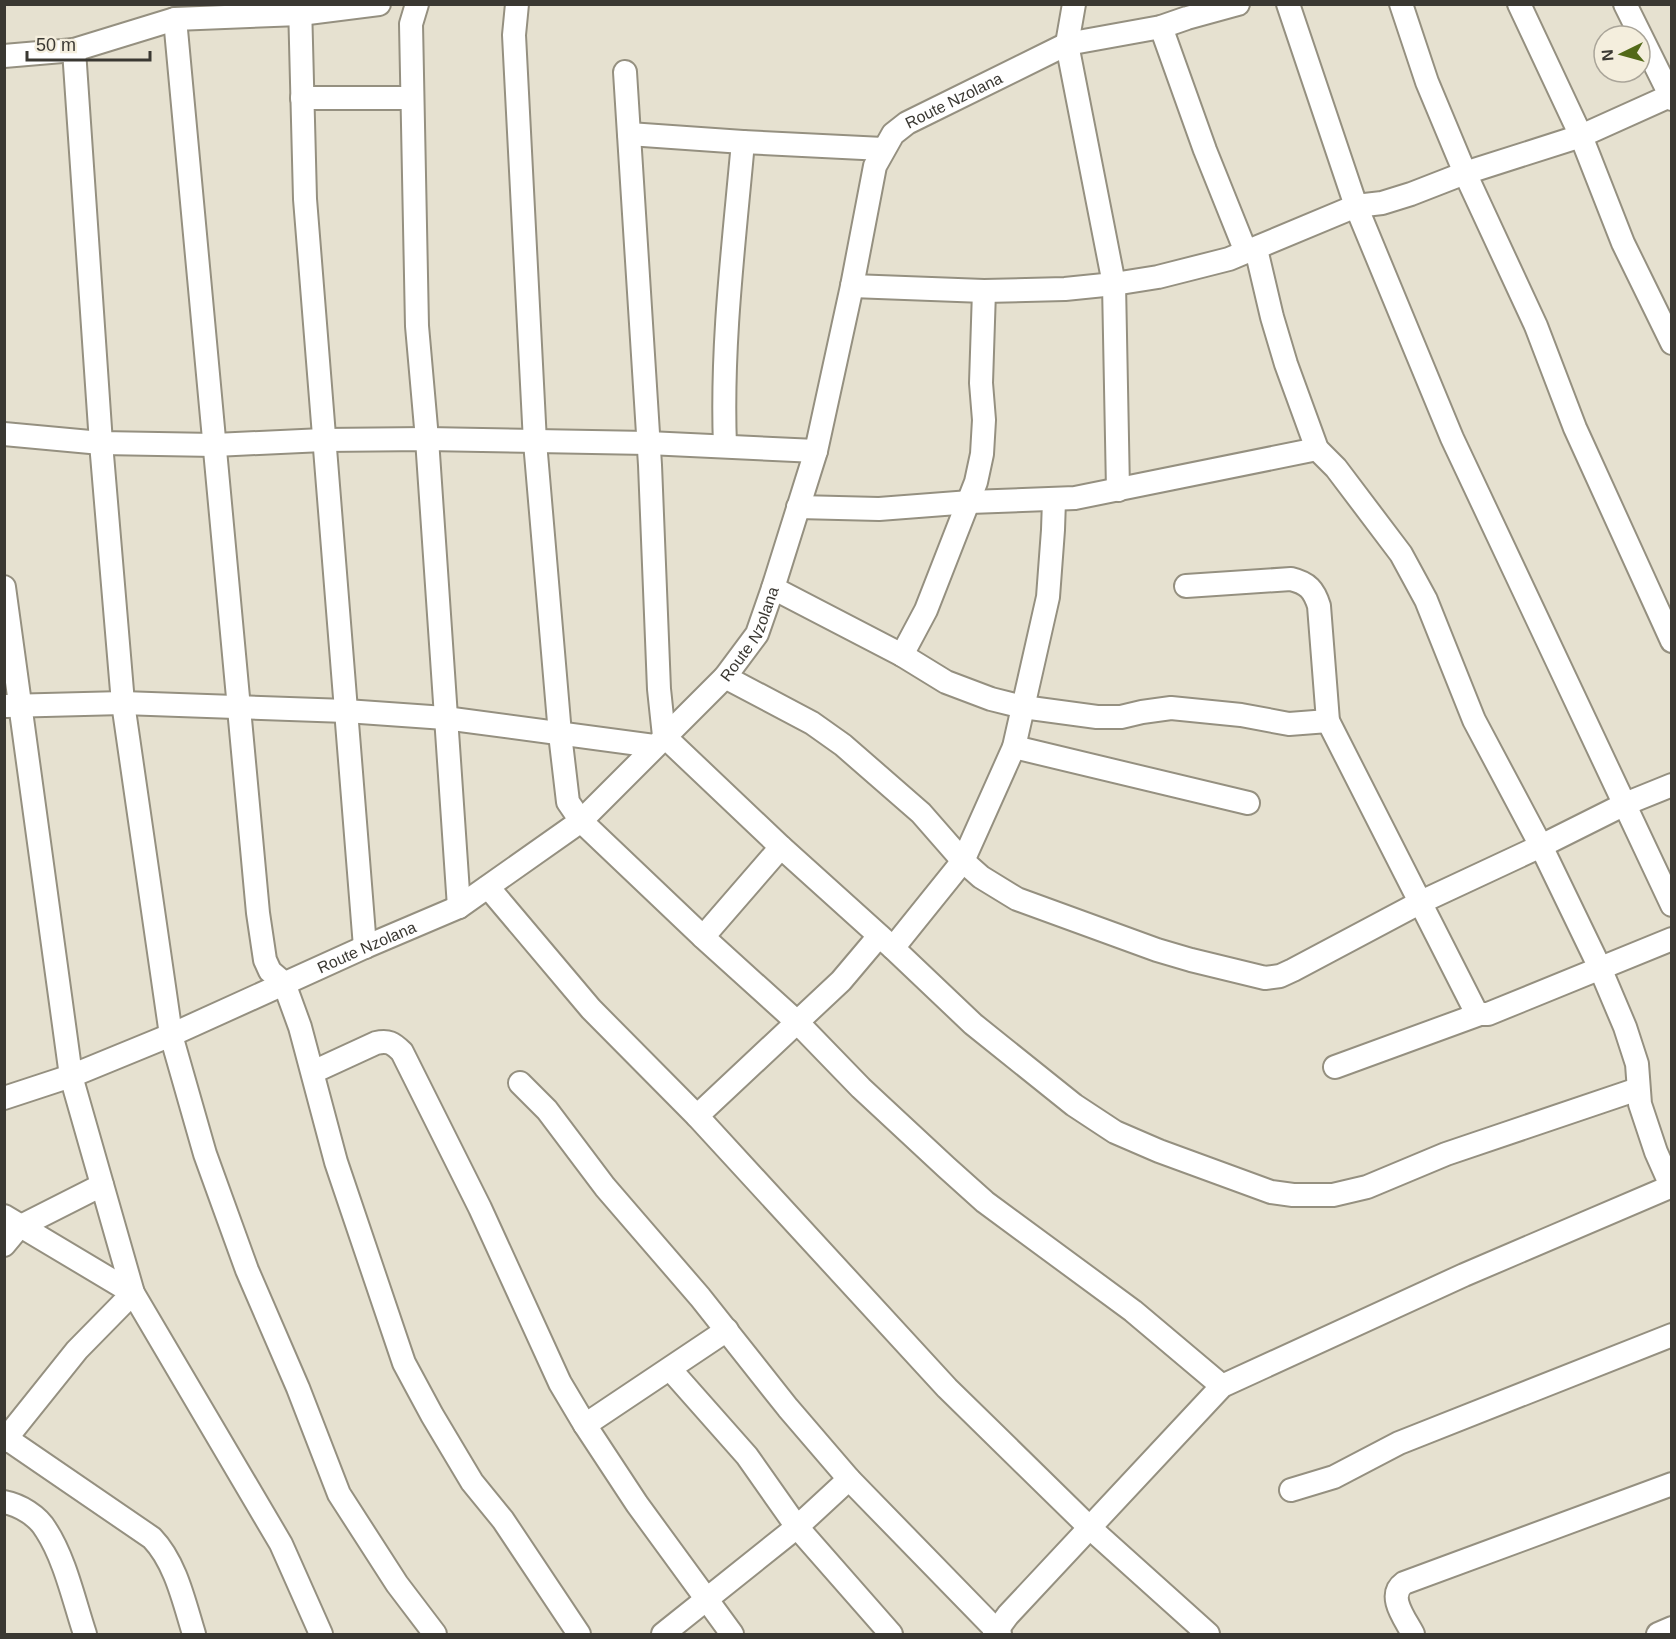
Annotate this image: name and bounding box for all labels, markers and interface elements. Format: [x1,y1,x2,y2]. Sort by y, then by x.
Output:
scale bar [27,24,150,62]
north arrow [1592,24,1652,84]
text: 50 m [36,35,76,55]
text: N [1599,49,1617,62]
street label: Route Nzolana [902,69,1005,132]
street label: Route Nzolana [717,584,782,685]
street label: Route Nzolana [315,918,419,977]

